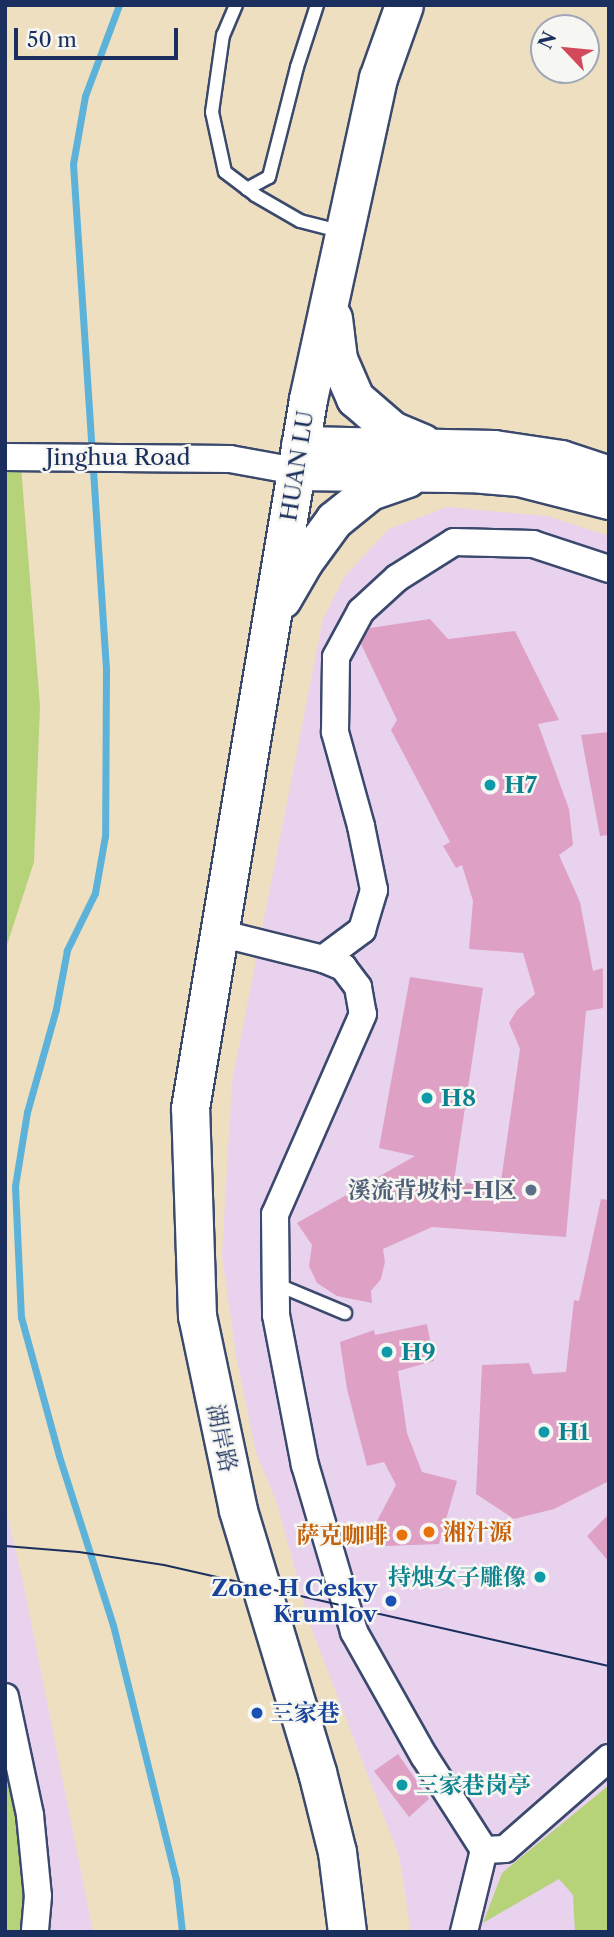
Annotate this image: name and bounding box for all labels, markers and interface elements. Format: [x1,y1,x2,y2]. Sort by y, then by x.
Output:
scale bar [18,14,182,58]
north arrow [530,14,600,84]
text: 50 m [27,27,77,52]
text: N [534,28,561,53]
street label: HUAN LU [275,409,319,523]
street label: Jinghua Road [45,443,191,471]
place label: H7 [504,771,537,799]
marker: H7 [482,777,498,793]
place label: H8 [441,1084,476,1112]
marker: H8 [419,1090,435,1106]
place label: 溪流背坡村-H区 [348,1176,517,1204]
marker: 溪流背坡村-H区 [523,1182,539,1198]
place label: H9 [401,1338,436,1366]
marker: H9 [379,1344,395,1360]
street label: 湖岸路 [201,1401,243,1475]
place label: H1 [558,1418,589,1446]
marker: H1 [536,1424,552,1440]
place label: 湘汁源 [443,1518,512,1546]
place label: 萨克咖啡 [296,1521,388,1549]
marker: 湘汁源 [421,1524,437,1540]
marker: 萨克咖啡 [394,1527,410,1543]
place label: 持烛女子雕像 [388,1563,526,1591]
marker: 持烛女子雕像 [532,1569,548,1585]
place label: Zone H Cesky Krumlov [212,1574,377,1628]
marker: Zone H Cesky Krumlov [383,1593,399,1609]
place label: 三家巷 [271,1699,340,1727]
marker: 三家巷 [249,1705,265,1721]
place label: 三家巷岗亭 [416,1771,531,1799]
marker: 三家巷岗亭 [394,1777,410,1793]

